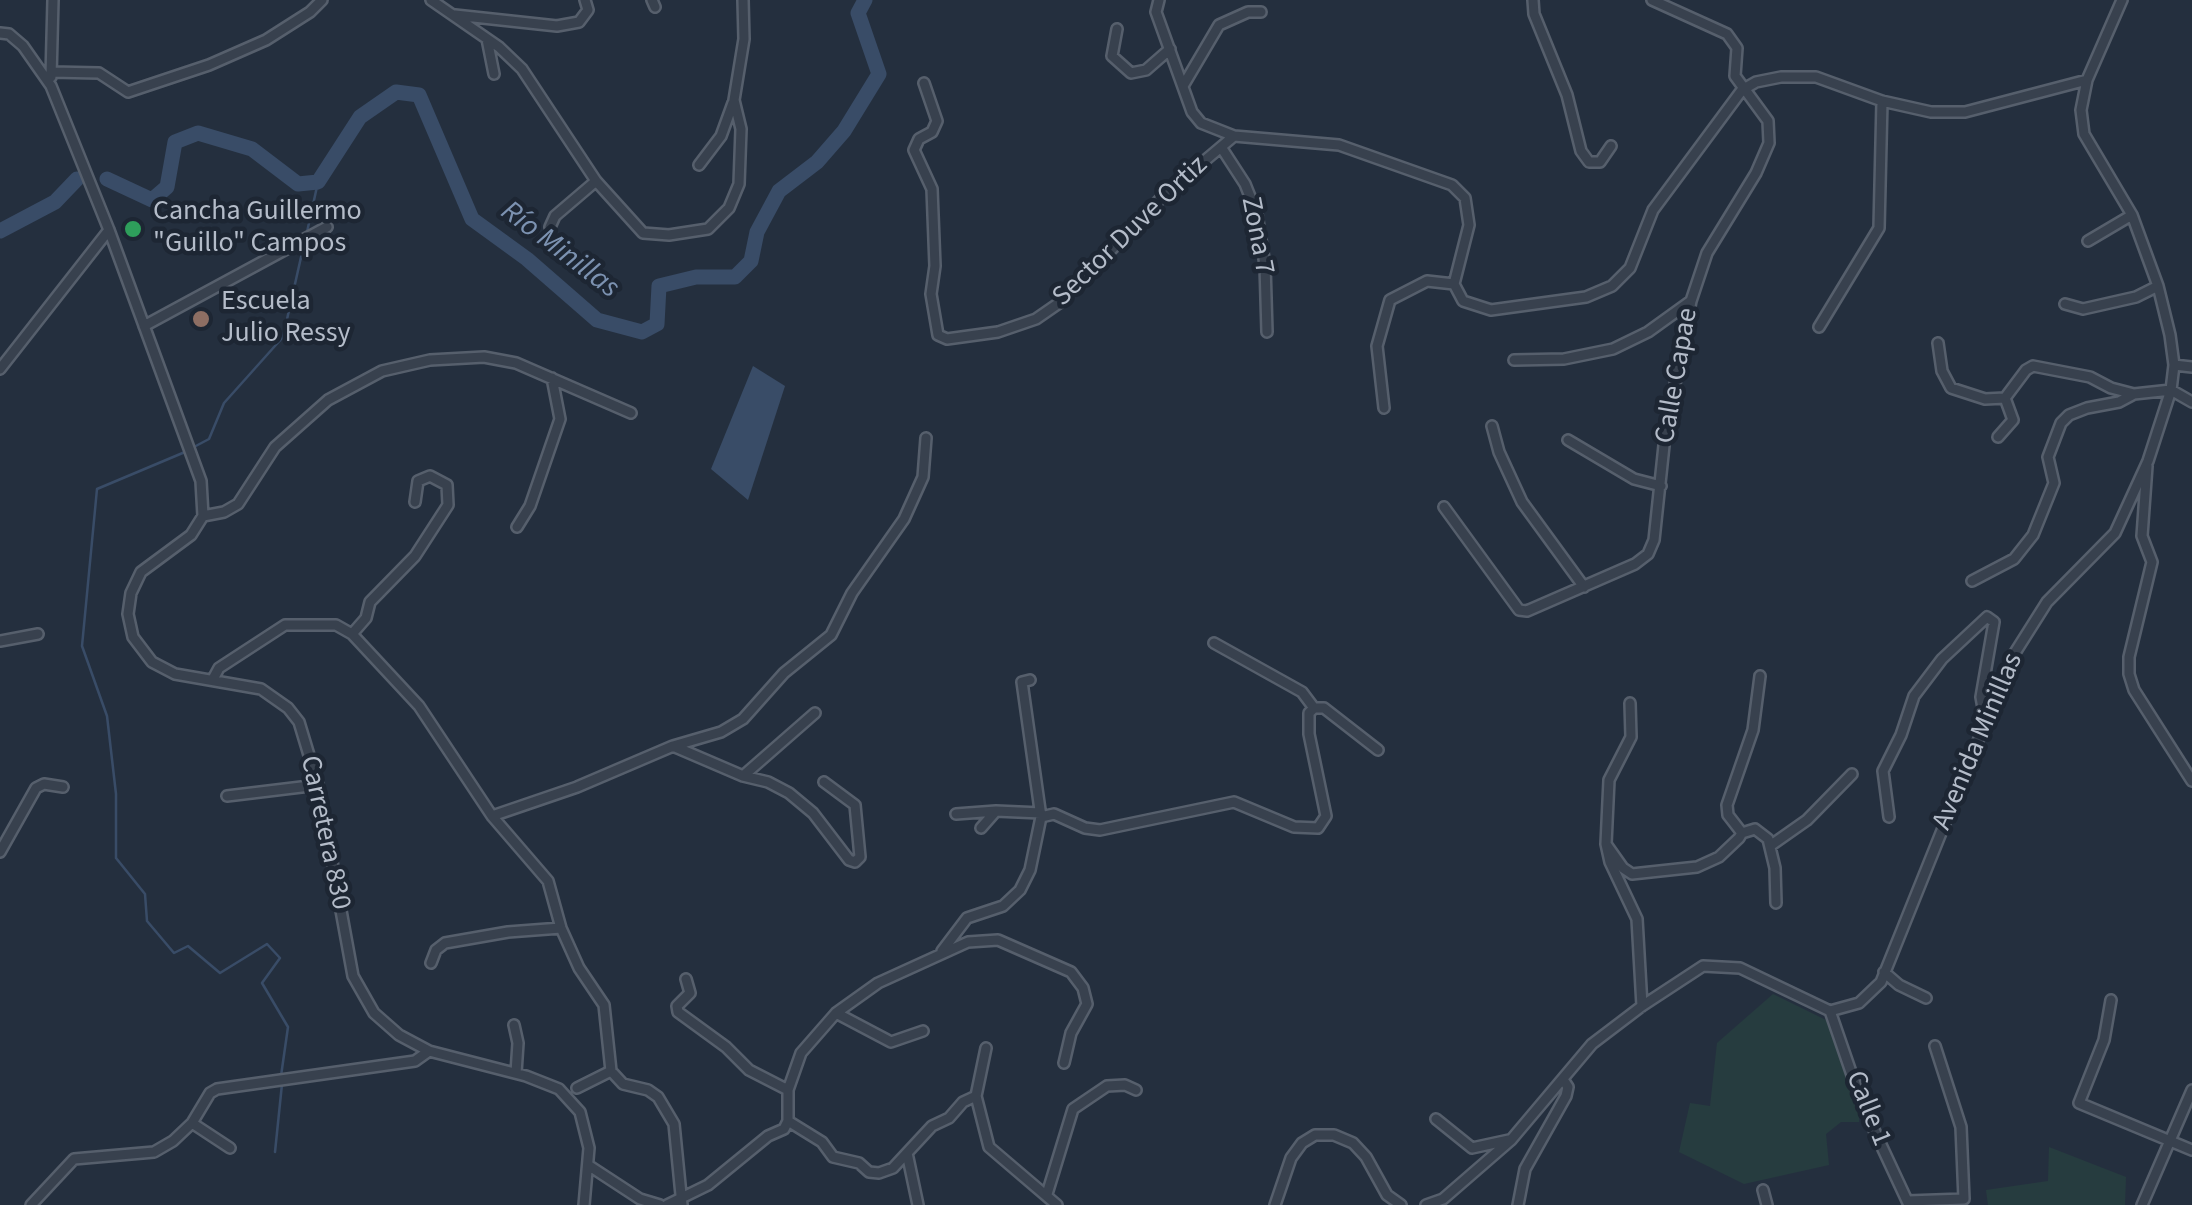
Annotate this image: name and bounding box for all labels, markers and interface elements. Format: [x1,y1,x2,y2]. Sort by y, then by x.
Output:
street label: Sector Duve Ortiz [1047,150,1215,314]
street label: Zona 7 [1232,194,1280,278]
water label: Río Minillas [493,195,625,307]
place label: Cancha Guillermo "Guillo" Campos [153,196,362,262]
marker: Cancha Guillermo "Guillo" Campos [122,218,144,240]
place label: Escuela Julio Ressy [221,286,351,352]
street label: Calle Capae [1650,306,1706,446]
marker: Escuela Julio Ressy [190,308,212,330]
street label: Avenida Minillas [1927,649,2031,835]
street label: Carretera 830 [291,753,357,913]
street label: Calle 1 [1837,1067,1897,1151]

